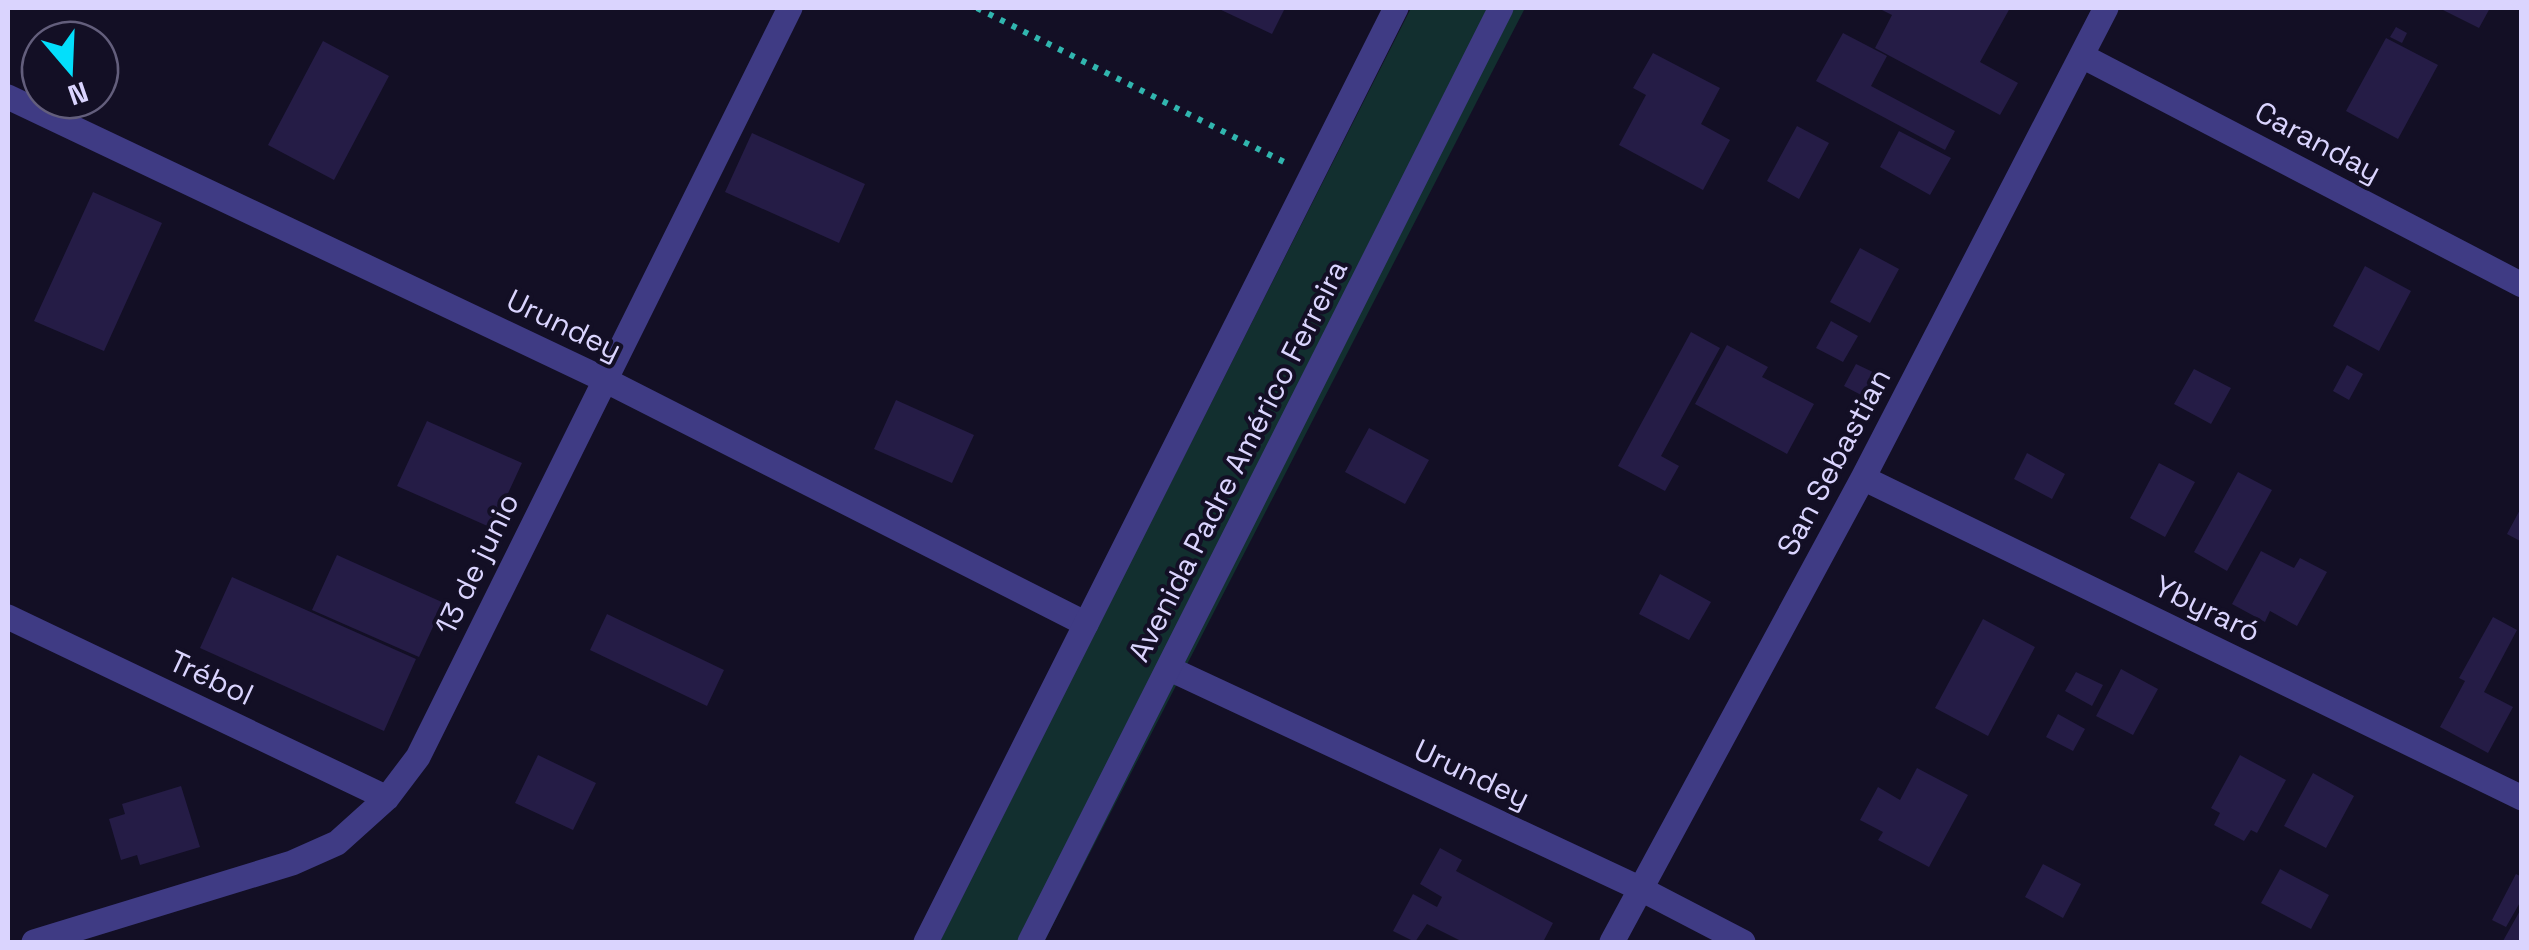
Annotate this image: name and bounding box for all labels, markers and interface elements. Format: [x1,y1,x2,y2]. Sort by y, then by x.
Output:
north arrow [20,20,120,120]
text: N [63,74,93,114]
street label: Caranday [2248,92,2388,191]
street label: Avenida Padre Américo Ferreira [1119,253,1356,668]
street label: Urundey [500,280,628,369]
street label: San Sebastian [1768,361,1899,562]
street label: 13 de junio [425,486,528,641]
street label: Ybyraró [2148,566,2267,651]
street label: Trébol [163,641,260,714]
street label: Urundey [1408,730,1536,817]

